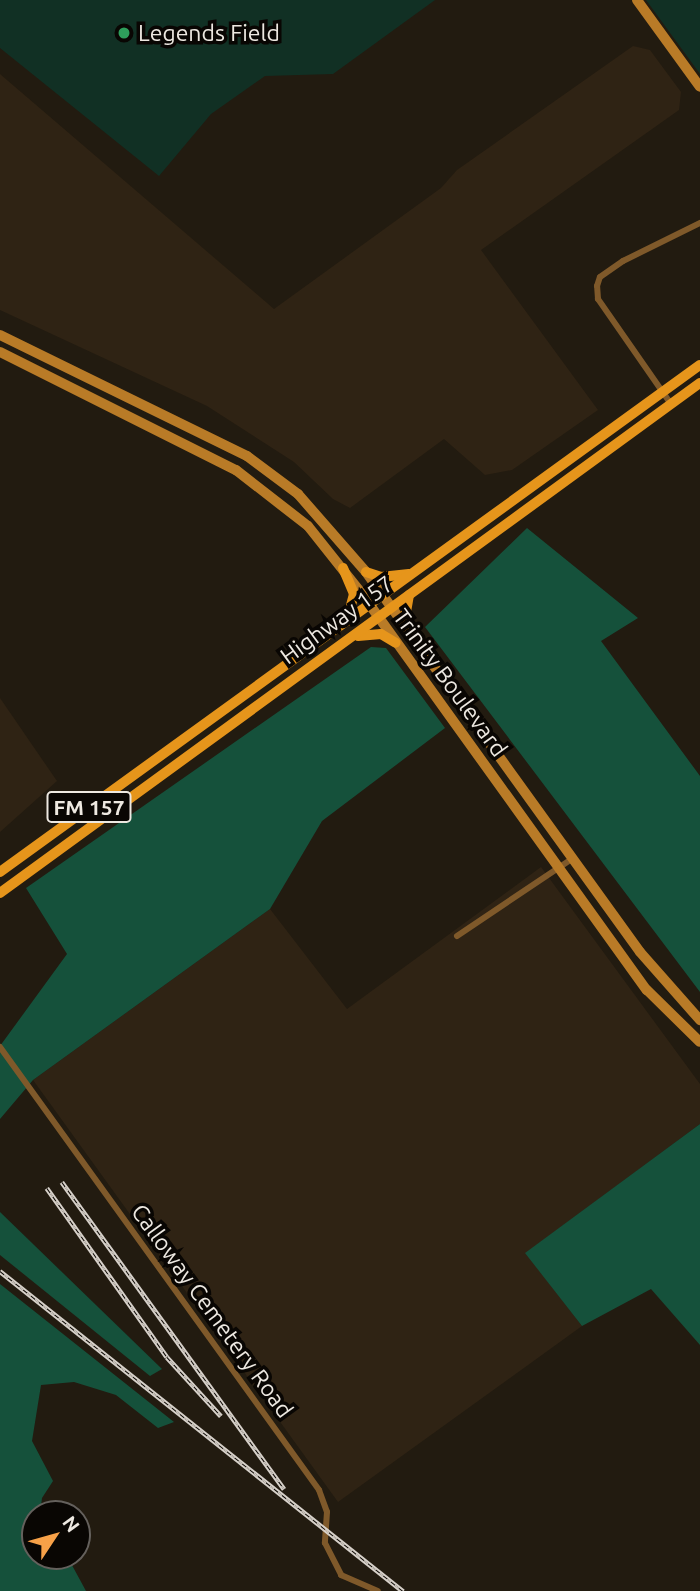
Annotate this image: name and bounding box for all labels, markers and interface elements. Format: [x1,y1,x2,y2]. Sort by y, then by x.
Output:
place label: Legends Field [138,19,280,47]
marker: Legends Field [116,25,132,41]
street label: Highway 157 [275,570,399,670]
street label: Trinity Boulevard [387,604,513,762]
road number: FM 157 [45,790,133,824]
street label: Calloway Cemetery Road [125,1199,299,1423]
north arrow [21,1500,91,1570]
text: N [58,1512,84,1536]

